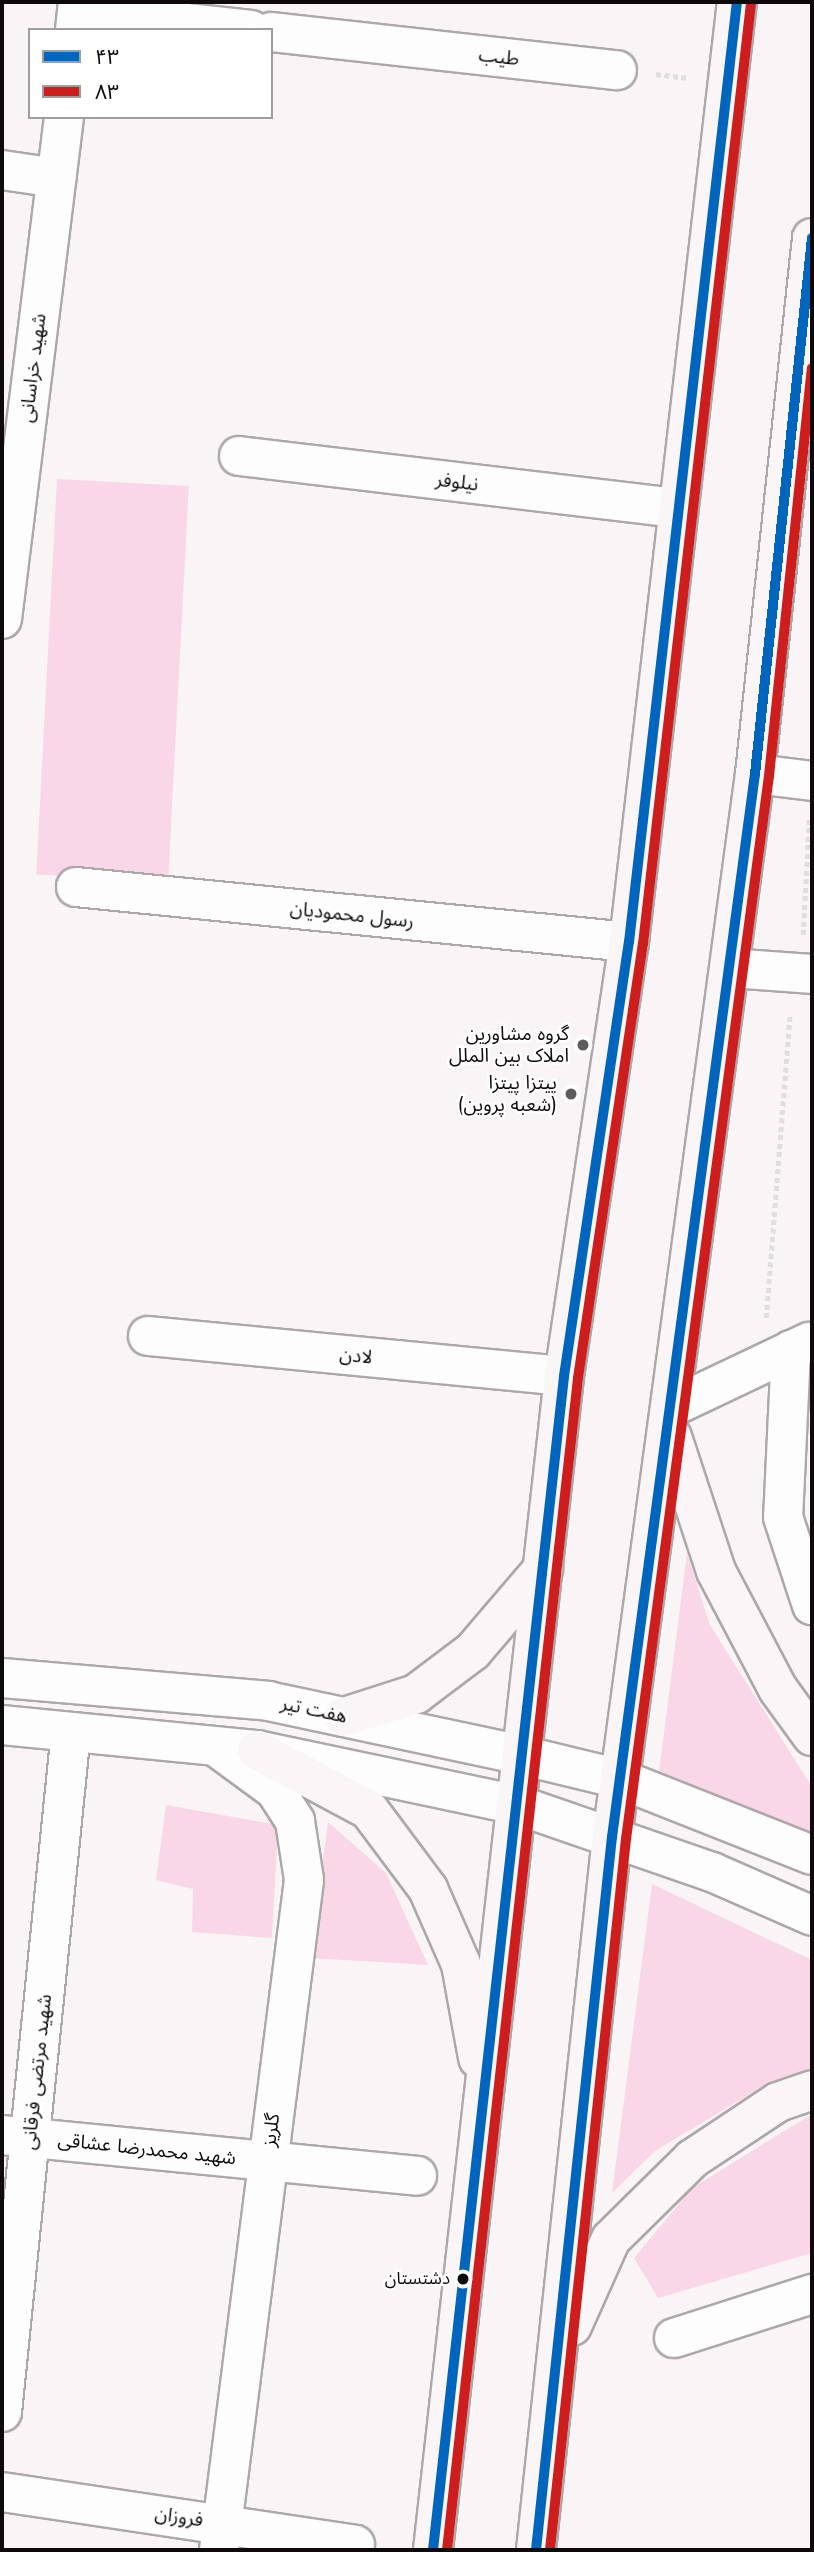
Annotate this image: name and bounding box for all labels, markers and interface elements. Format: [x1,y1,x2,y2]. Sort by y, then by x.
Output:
legend [28,28,273,119]
text: ۴۳ [95,42,119,72]
street label: طیب [478,44,520,70]
text: ۸۳ [95,77,119,107]
street label: شهید خراسانی [15,312,51,424]
street label: نیلوفر [434,468,480,496]
street label: رسول محمودیان [289,897,415,933]
place label: گروه مشاورین املاک بین الملل [449,1023,569,1067]
marker: گروه مشاورین املاک بین الملل [575,1037,591,1053]
place label: پیتزا پیتزا (شعبه پروین) [458,1072,557,1116]
marker: پیتزا پیتزا (شعبه پروین) [563,1086,579,1102]
street label: لادن [339,1343,373,1369]
street label: هفت تیر [279,1692,349,1728]
street label: شهید مرتضی فرقانی [17,1993,57,2151]
street label: گلریز [257,2112,285,2148]
street label: شهید محمدرضا عشاقی [57,2128,237,2170]
place label: دشتستان [385,2269,450,2289]
marker: دشتستان [456,2272,470,2286]
street label: فروزان [153,2502,205,2532]

